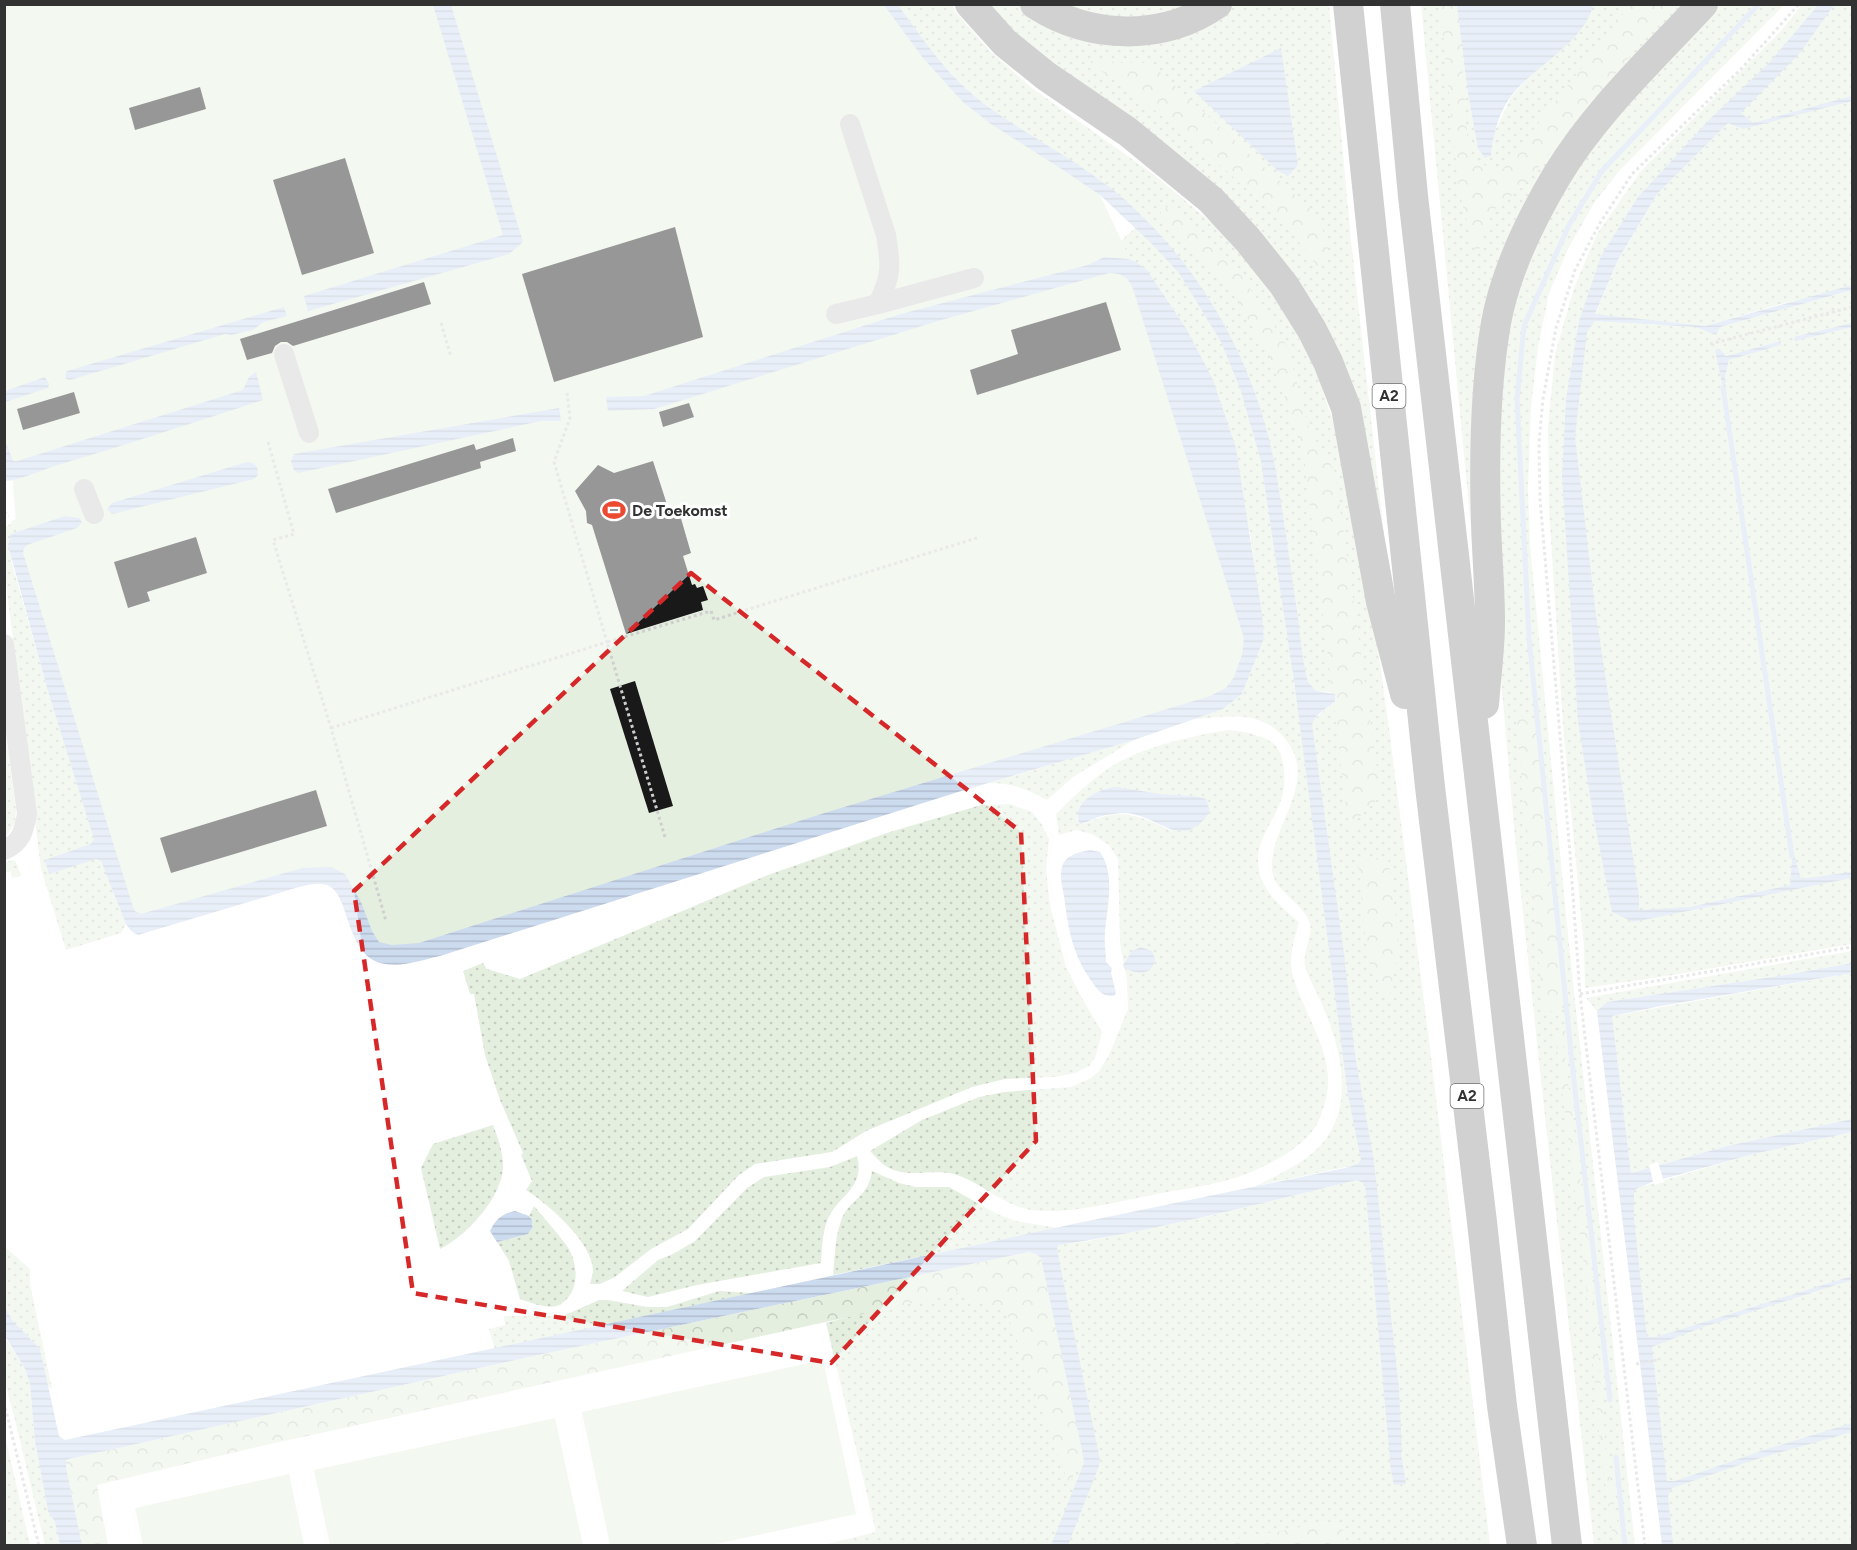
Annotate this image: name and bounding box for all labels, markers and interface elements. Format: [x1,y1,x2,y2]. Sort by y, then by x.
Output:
road number: A2 [1372,384,1406,408]
sports icon: De Toekomst [601,497,627,523]
place label: De Toekomst [632,501,728,520]
road number: A2 [1450,1084,1484,1108]

